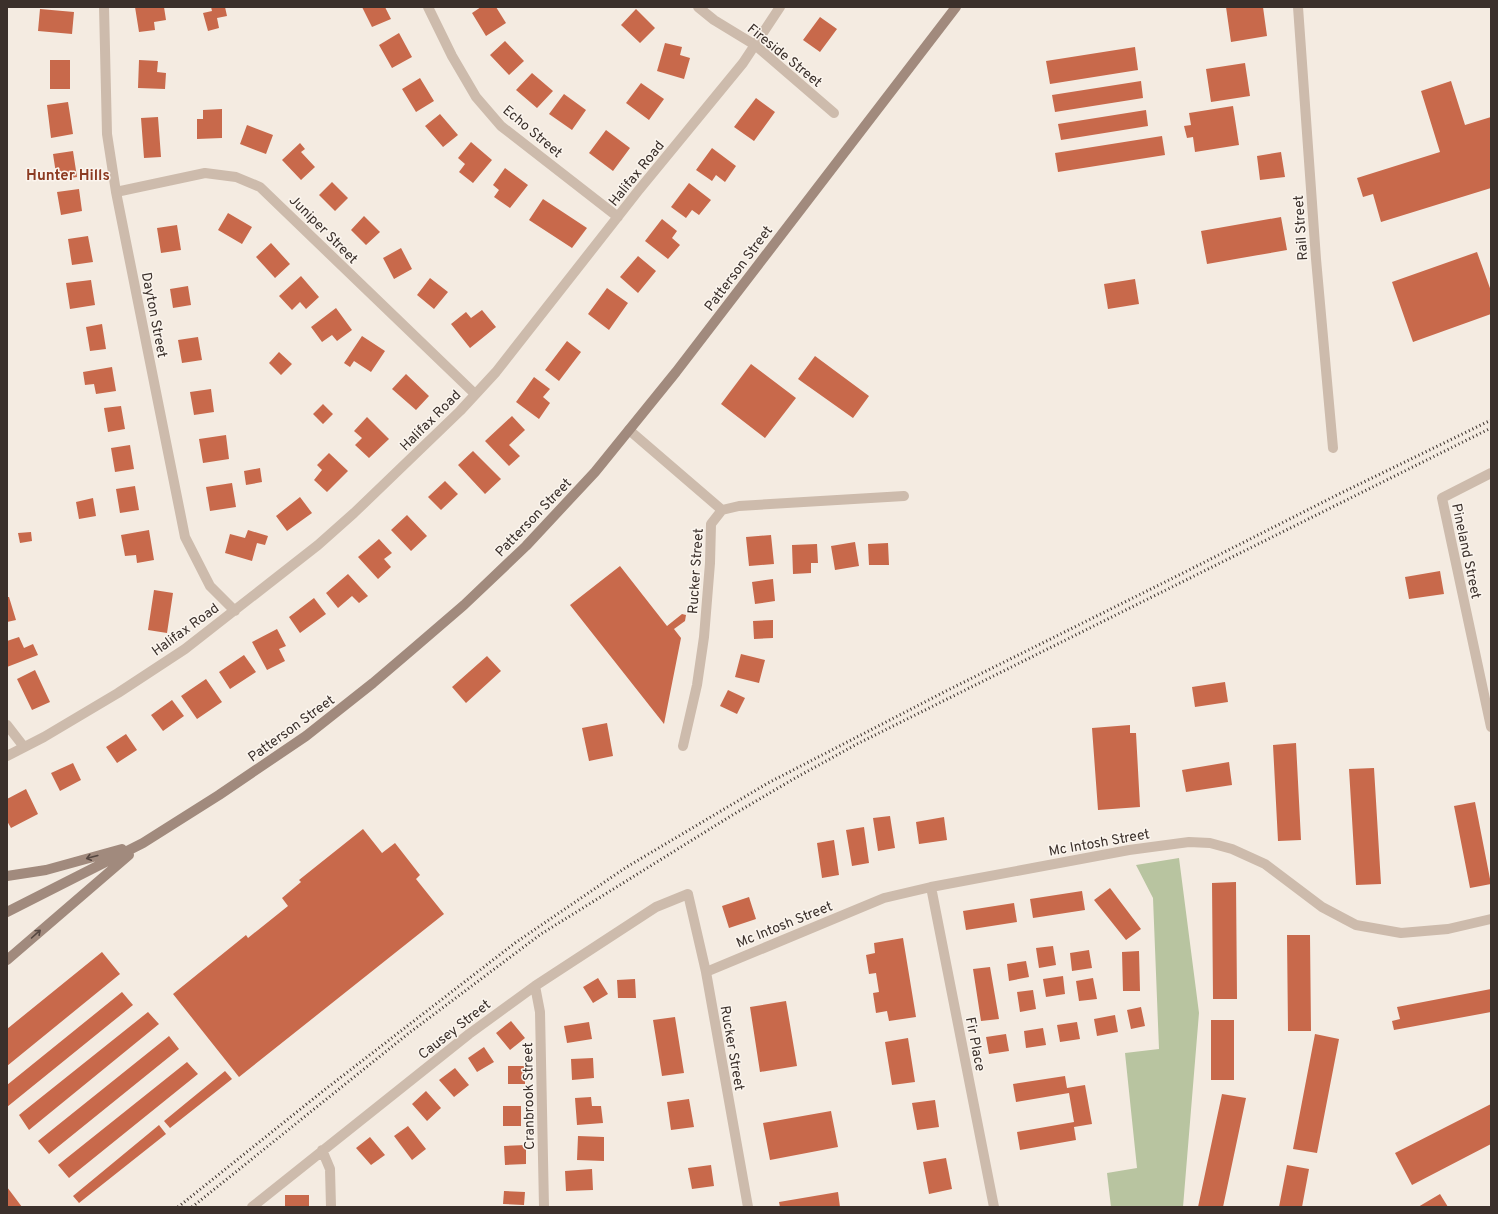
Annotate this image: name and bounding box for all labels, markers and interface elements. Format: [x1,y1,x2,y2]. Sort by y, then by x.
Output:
street label: Fireside Street [743,21,825,91]
street label: Echo Street [499,102,565,162]
street label: Halifax Road [606,138,669,210]
district label: Hunter Hills [26,167,110,186]
street label: Juniper Street [285,192,361,268]
street label: Rail Street [1291,195,1312,261]
street label: Patterson Street [701,223,777,315]
street label: Dayton Street [137,271,170,360]
street label: Halifax Road [397,387,465,455]
street label: Patterson Street [492,475,576,561]
street label: Pineland Street [1447,502,1484,601]
street label: Rucker Street [685,528,708,615]
street label: Halifax Road [149,600,223,660]
street label: Patterson Street [245,692,338,766]
street label: Mc Intosh Street [1047,826,1151,861]
one-way arrow [86,854,99,861]
street label: Mc Intosh Street [734,898,835,952]
one-way arrow [31,929,41,939]
street label: Causey Street [415,997,495,1064]
street label: Rucker Street [716,1004,747,1092]
street label: Fir Place [961,1016,988,1073]
street label: Cranbrook Street [520,1042,539,1150]

